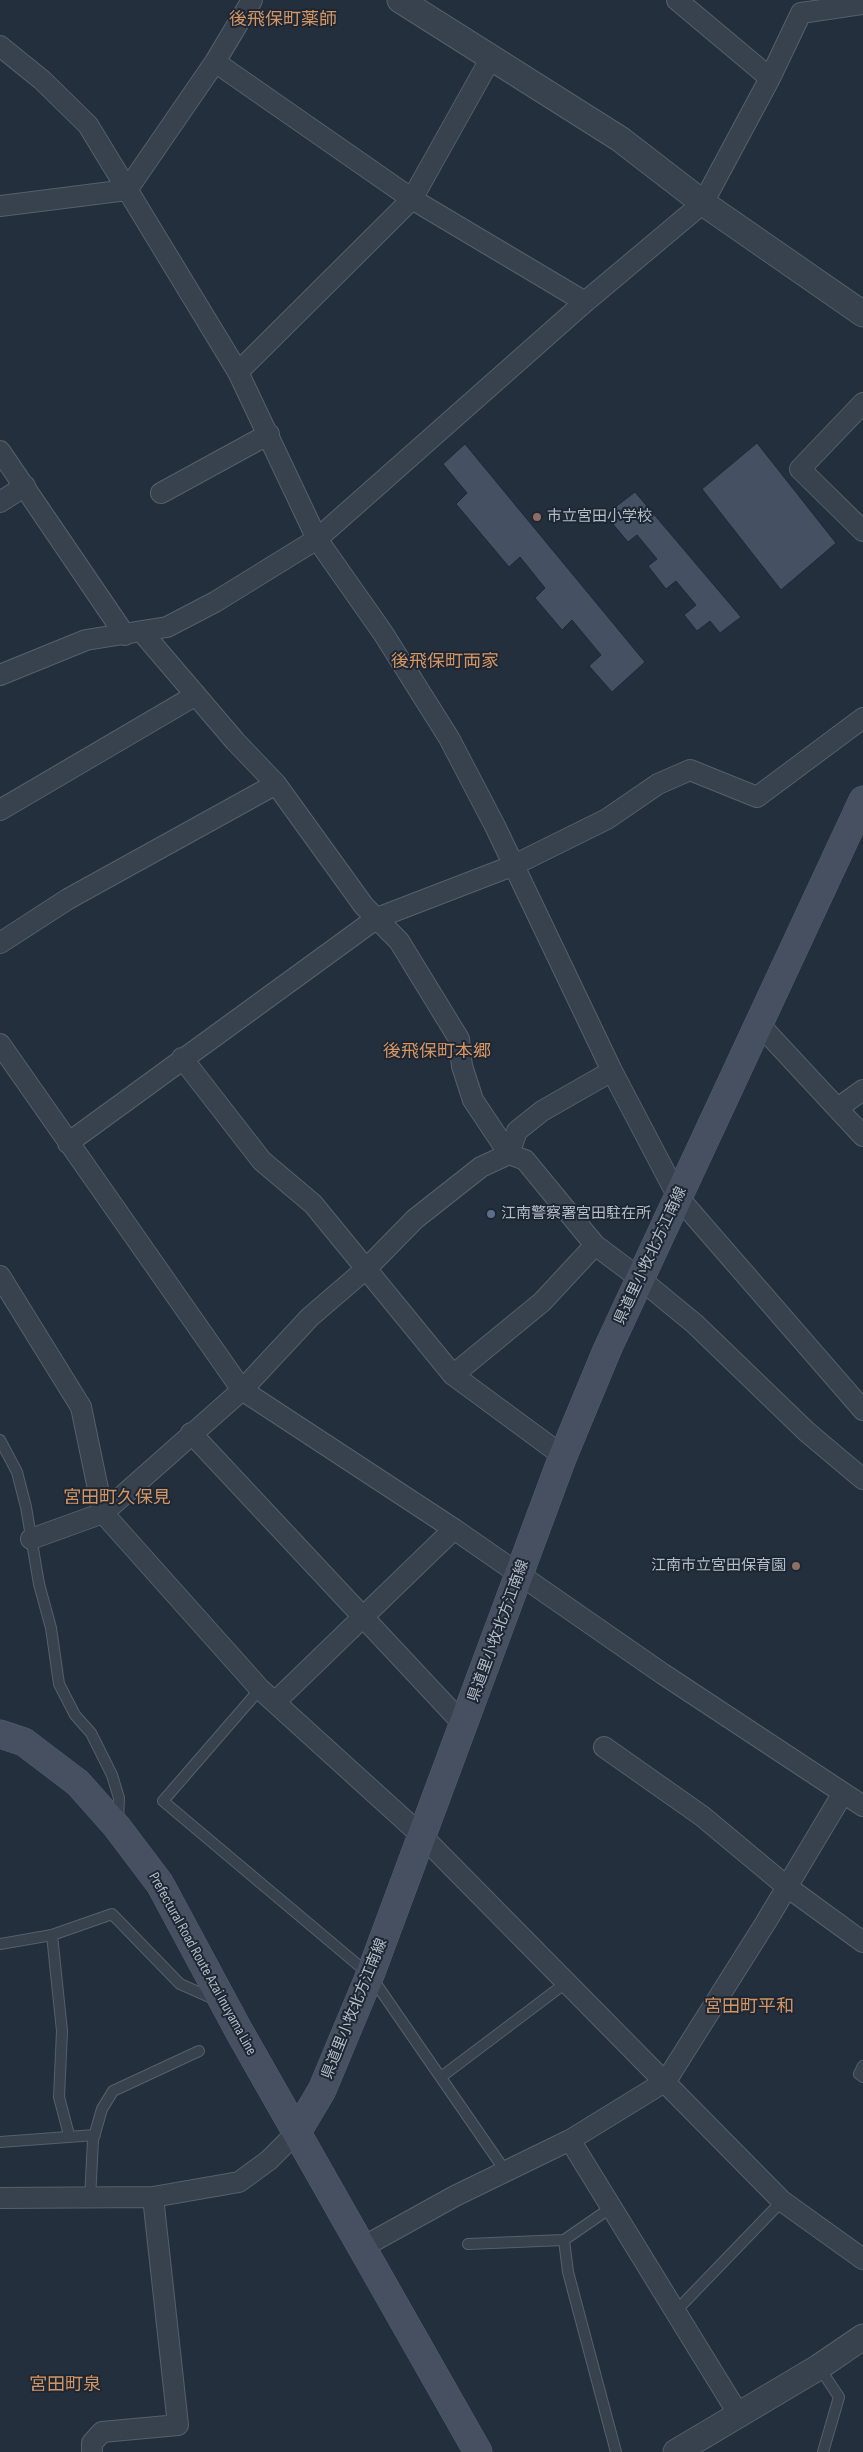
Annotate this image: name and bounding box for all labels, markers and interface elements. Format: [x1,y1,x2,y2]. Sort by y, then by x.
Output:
district label: 後飛保町薬師 [229,9,337,31]
place label: 市立宮田小学校 [547,508,652,526]
marker: 市立宮田小学校 [531,511,543,523]
district label: 後飛保町両家 [391,651,499,673]
district label: 後飛保町本郷 [383,1041,491,1063]
street label: 県道里小牧北方江南線 [611,1184,691,1328]
place label: 江南警察署宮田駐在所 [501,1205,651,1223]
marker: 江南警察署宮田駐在所 [485,1208,497,1220]
district label: 宮田町久保見 [63,1487,171,1509]
street label: 県道里小牧北方江南線 [465,1557,533,1705]
place label: 江南市立宮田保育園 [651,1557,786,1575]
marker: 江南市立宮田保育園 [790,1560,802,1572]
street label: Prefectural Road Route Azai Inuyama Line [144,1869,260,2059]
street label: 県道里小牧北方江南線 [319,1936,391,2082]
district label: 宮田町平和 [704,1996,794,2018]
district label: 宮田町泉 [29,2374,101,2396]

